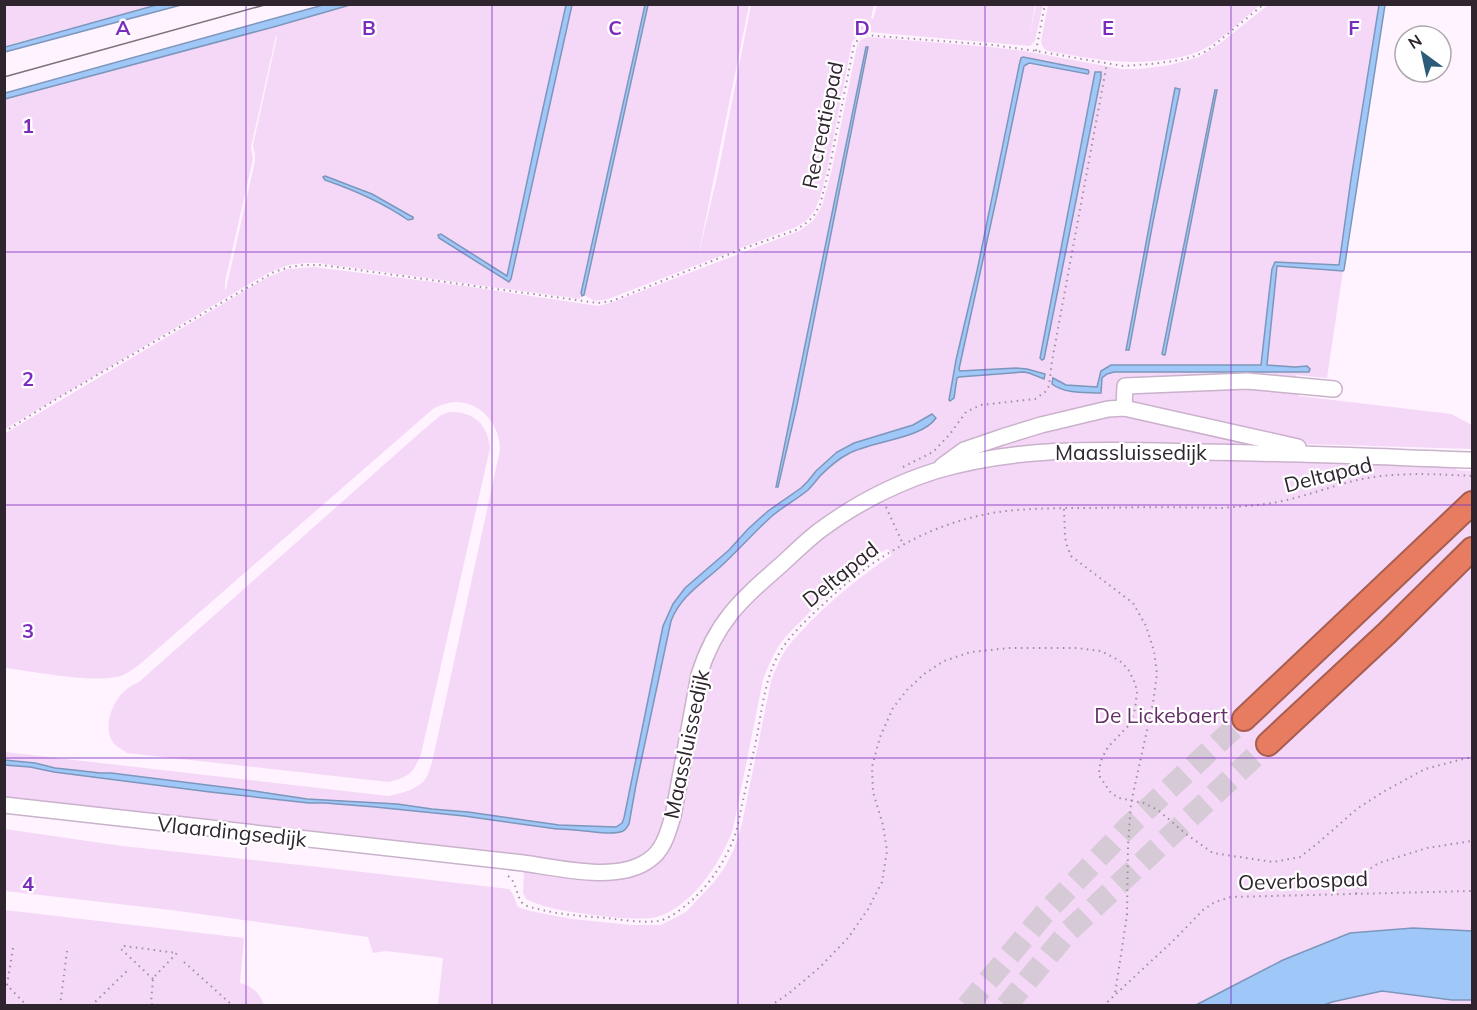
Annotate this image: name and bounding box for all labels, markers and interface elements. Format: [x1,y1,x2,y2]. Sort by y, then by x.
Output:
text: A [116,15,131,40]
text: B [362,15,376,40]
text: C [608,15,622,40]
text: D [854,15,870,40]
text: E [1102,15,1114,40]
text: F [1348,15,1360,40]
north arrow [1393,24,1453,84]
text: N [1404,30,1425,53]
street label: Recreatiepad [796,59,848,191]
text: 1 [22,113,34,138]
text: 2 [22,366,34,391]
street label: Maassluissedijk [1055,439,1207,465]
street label: Deltapad [1281,451,1375,497]
street label: Deltapad [797,536,883,612]
text: 3 [22,618,34,643]
street label: Maassluissedijk [657,667,715,821]
park label: De Lickebaert [1094,702,1228,728]
street label: Vlaardingsedijk [156,810,308,852]
street label: Oeverbospad [1237,865,1369,895]
text: 4 [22,871,34,896]

